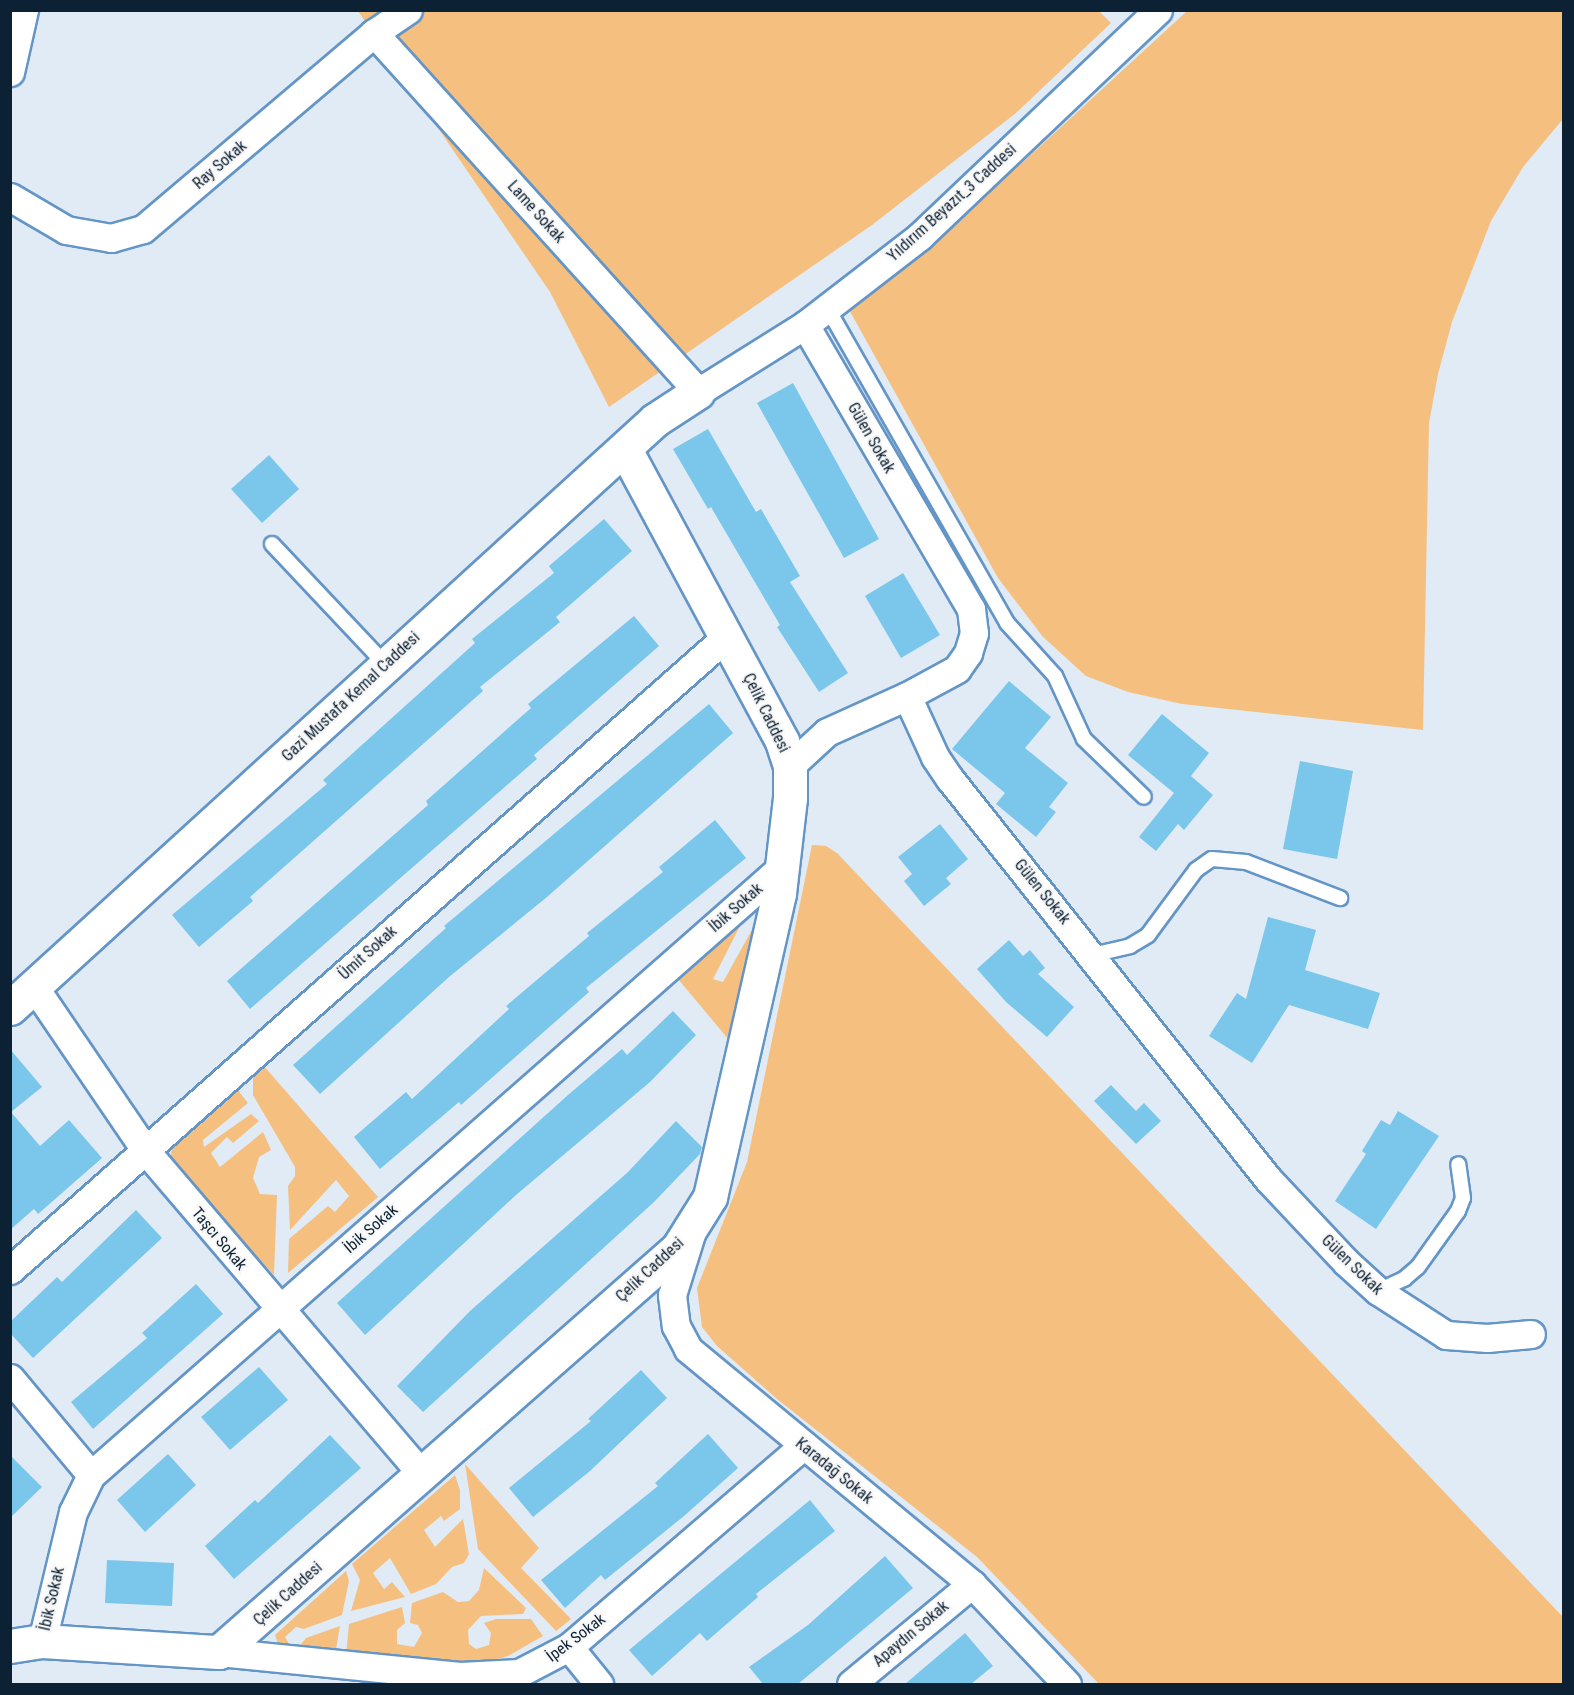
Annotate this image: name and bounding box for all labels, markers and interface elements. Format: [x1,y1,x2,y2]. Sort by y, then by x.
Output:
street label: Ray Sokak [189,137,251,193]
street label: Yıldırım Beyazıt_3 Caddesi [884,140,1020,266]
street label: Lame Sokak [503,177,569,247]
street label: Gülen Sokak [843,399,899,477]
street label: Gazi Mustafa Kemal Caddesi [278,628,424,766]
street label: Çelik Caddesi [739,670,793,756]
street label: Gülen Sokak [1010,856,1074,928]
street label: İbik Sokak [705,879,767,937]
street label: Ümit Sokak [335,922,401,984]
street label: İbik Sokak [340,1200,402,1258]
street label: Taşcı Sokak [187,1204,251,1274]
street label: Gülen Sokak [1317,1231,1387,1299]
street label: Çelik Caddesi [612,1234,688,1306]
street label: Karadağ Sokak [791,1434,877,1508]
street label: Çelik Caddesi [250,1558,326,1630]
street label: İbik Sokak [35,1565,69,1633]
street label: Apaydın Sokak [869,1597,953,1671]
street label: İpek Sokak [543,1610,609,1666]

